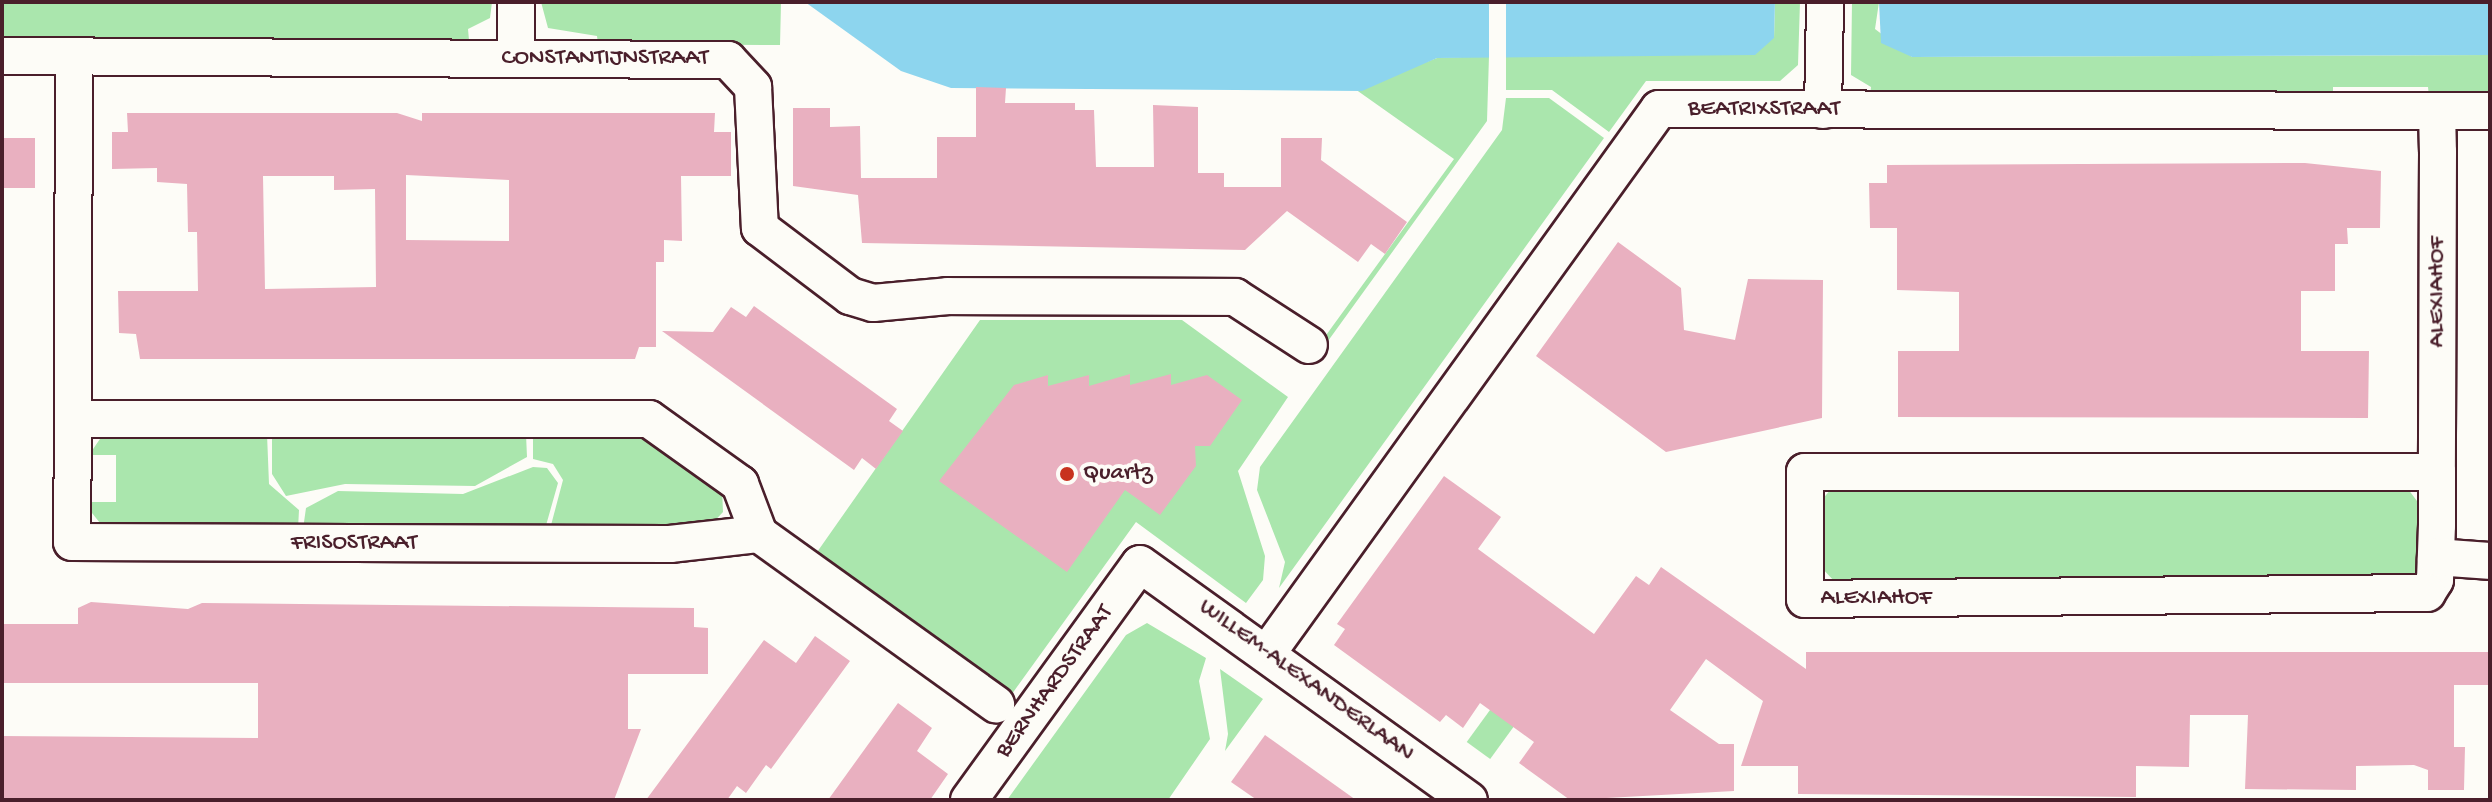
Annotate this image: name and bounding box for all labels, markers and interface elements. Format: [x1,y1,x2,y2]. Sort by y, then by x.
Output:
street label: CONSTANTIJNSTRAAT [501,45,709,73]
street label: BEATRIXSTRAAT [1688,96,1840,124]
street label: ALEXIAHOF [2424,237,2452,347]
place label: Quartz [1083,460,1153,488]
marker: Quartz [1058,465,1076,483]
street label: FRISOSTRAAT [291,530,417,558]
street label: ALEXIAHOF [1821,585,1931,613]
street label: WILLEM-ALEXANDERLAAN [1193,593,1419,769]
street label: BERNHARDSTRAAT [990,600,1120,764]

